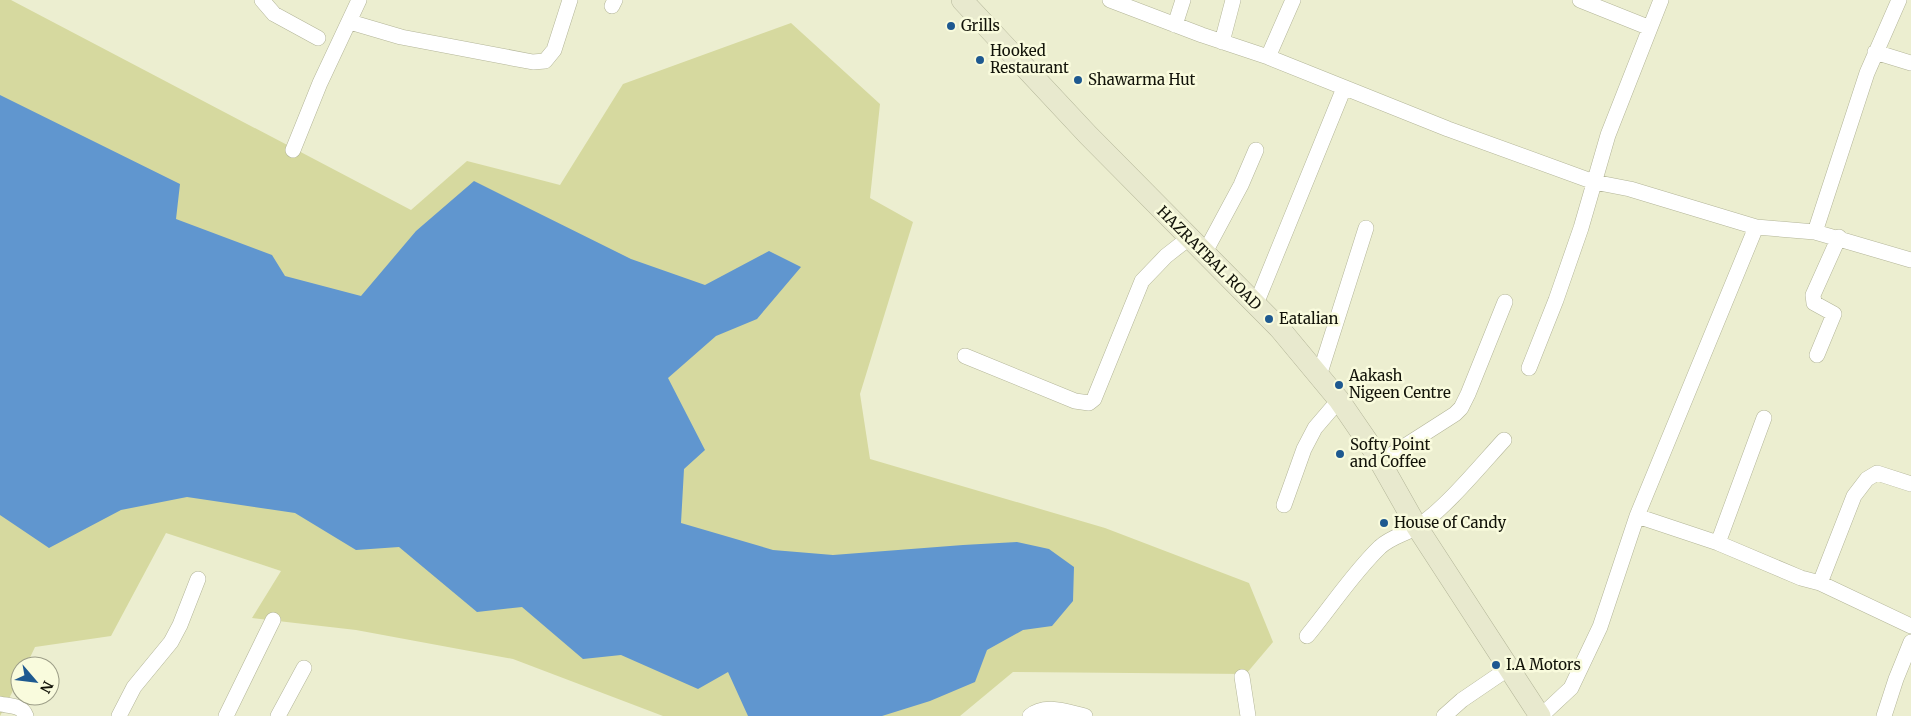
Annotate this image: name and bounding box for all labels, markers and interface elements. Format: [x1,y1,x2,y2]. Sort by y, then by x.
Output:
place label: Grills [961,16,1000,35]
marker: Grills [945,20,957,32]
place label: Hooked Restaurant [990,41,1069,77]
marker: Hooked Restaurant [974,54,986,66]
place label: Shawarma Hut [1088,70,1196,89]
marker: Shawarma Hut [1072,74,1084,86]
street label: HAZRATBAL ROAD [1153,202,1265,314]
place label: Eatalian [1279,309,1339,328]
marker: Eatalian [1263,313,1275,325]
place label: Aakash Nigeen Centre [1348,366,1451,402]
marker: Aakash Nigeen Centre [1333,379,1345,391]
place label: Softy Point and Coffee [1350,435,1430,471]
marker: Softy Point and Coffee [1334,448,1346,460]
place label: House of Candy [1394,513,1506,532]
marker: House of Candy [1378,517,1390,529]
place label: I.A Motors [1506,655,1581,674]
north arrow [10,656,60,706]
marker: I.A Motors [1490,659,1502,671]
text: N [36,678,57,696]

